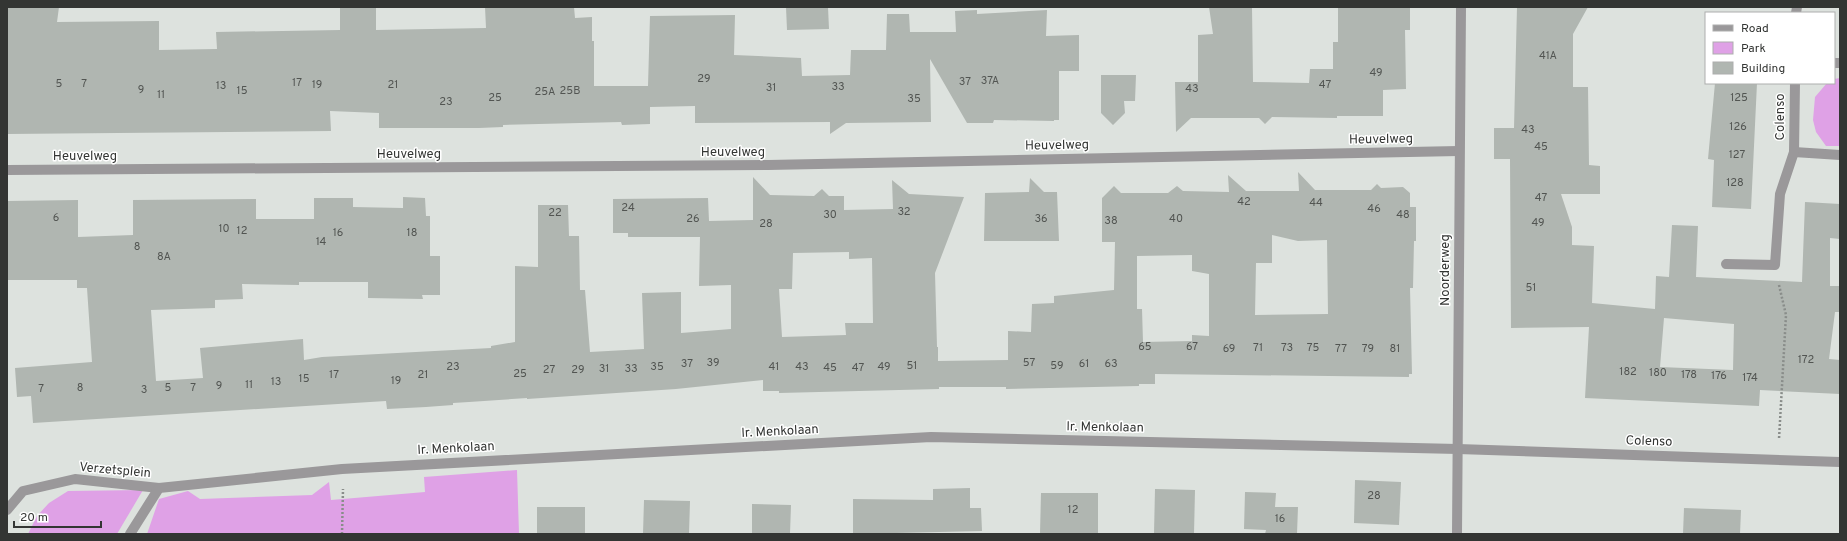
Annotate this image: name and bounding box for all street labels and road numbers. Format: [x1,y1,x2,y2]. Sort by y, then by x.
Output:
street label: Colenso [1773,94,1789,140]
street label: Heuvelweg [1349,131,1413,149]
street label: Heuvelweg [1025,137,1089,155]
street label: Heuvelweg [701,145,765,161]
street label: Heuvelweg [377,147,441,163]
street label: Heuvelweg [53,149,117,165]
street label: Noorderweg [1438,234,1454,306]
street label: Ir. Menkolaan [1066,419,1144,437]
street label: Ir. Menkolaan [741,422,819,442]
street label: Colenso [1625,433,1673,451]
street label: Ir. Menkolaan [417,439,495,459]
street label: Verzetsplein [79,460,151,482]

